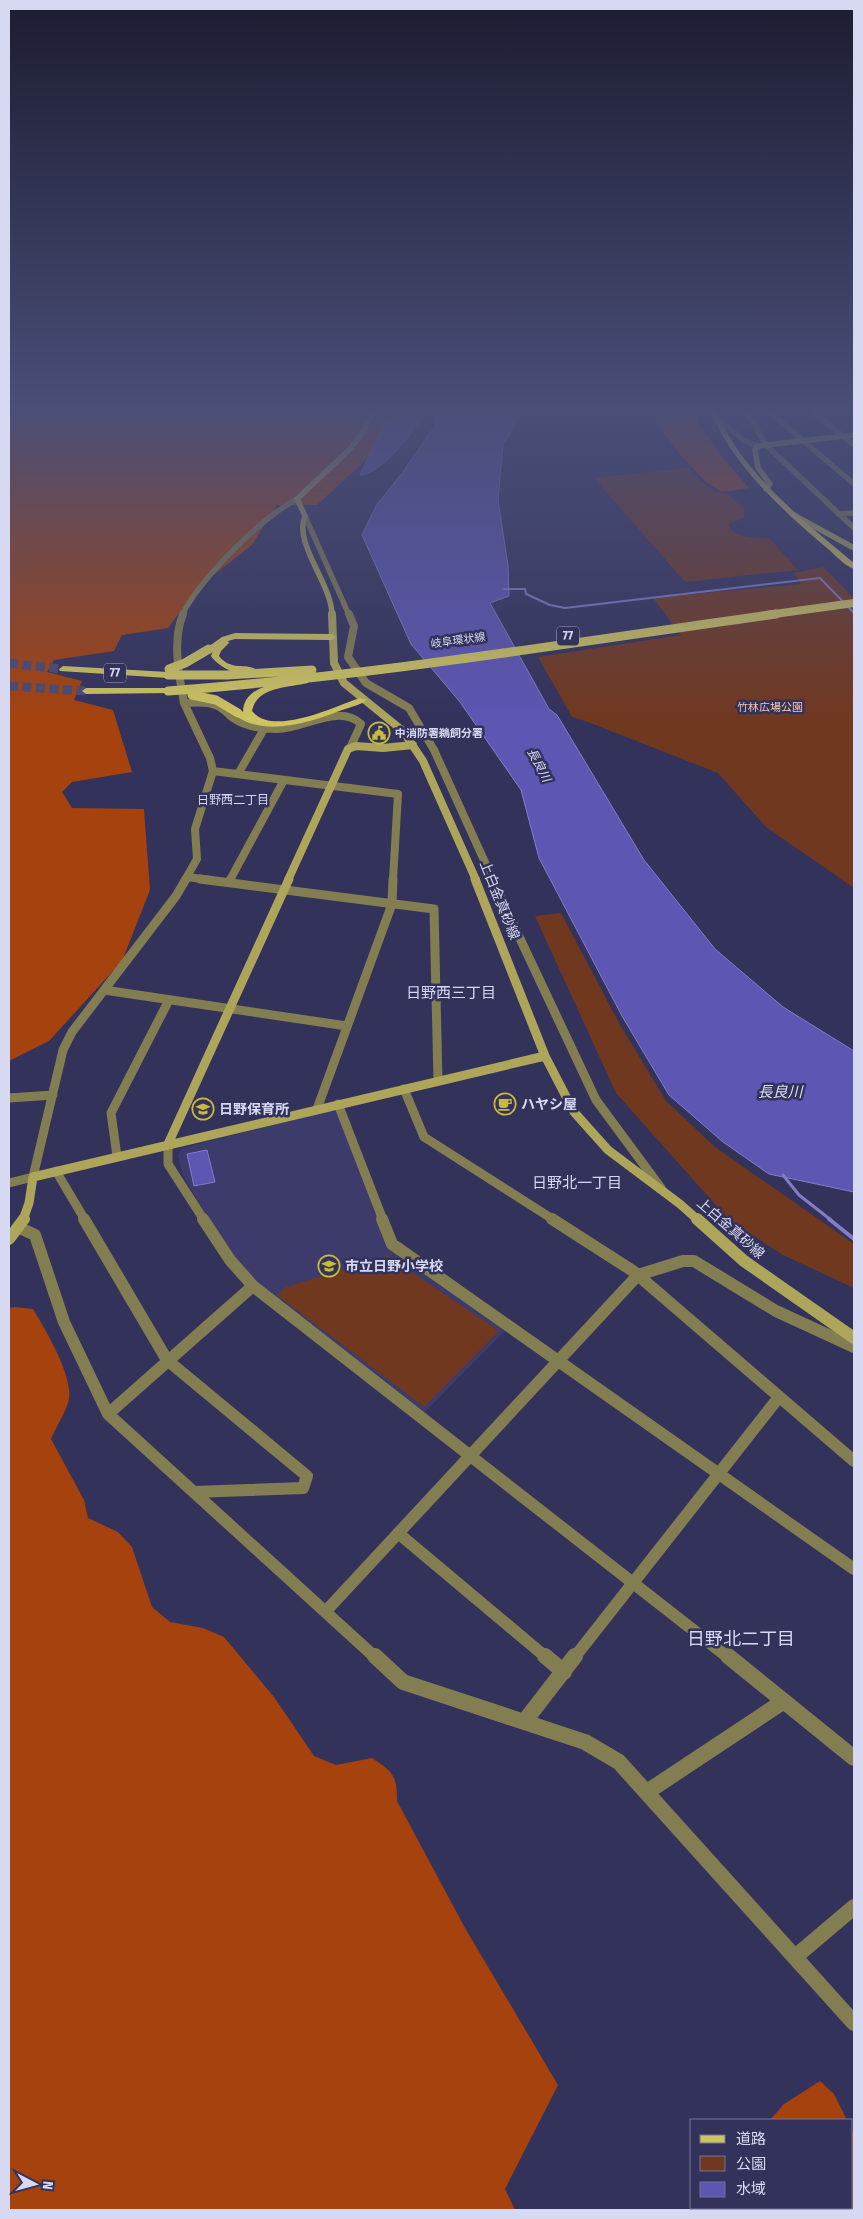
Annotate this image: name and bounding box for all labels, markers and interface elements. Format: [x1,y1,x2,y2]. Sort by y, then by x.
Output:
road number: 77 [557,626,579,646]
street label: 岐阜環状線 [430,630,486,651]
road number: 77 [104,664,126,682]
park label: 竹林広場公園 [737,701,803,714]
public building icon: 中消防署鵜飼分署 [367,721,391,745]
place label: 中消防署鵜飼分署 [395,727,483,740]
water label: 長良川 [524,746,555,786]
district label: 日野西二丁目 [197,793,269,807]
street label: 上白金真砂線 [476,858,523,942]
district label: 日野西三丁目 [406,984,496,1002]
water label: 長良川 [757,1083,804,1101]
cafe icon: ハヤシ屋 [493,1092,517,1116]
place label: ハヤシ屋 [521,1096,577,1113]
school or university icon: 日野保育所 [191,1097,215,1121]
place label: 日野保育所 [219,1101,289,1118]
district label: 日野北一丁目 [532,1174,622,1192]
street label: 上白金真砂線 [693,1194,768,1262]
school or university icon: 市立日野小学校 [317,1254,341,1278]
place label: 市立日野小学校 [345,1258,443,1275]
district label: 日野北二丁目 [687,1628,795,1650]
legend [690,2119,853,2209]
text: 道路 [736,2130,766,2148]
text: 公園 [736,2155,766,2173]
north arrow [10,2159,60,2209]
text: N [39,2180,56,2190]
text: 水域 [736,2180,766,2198]

